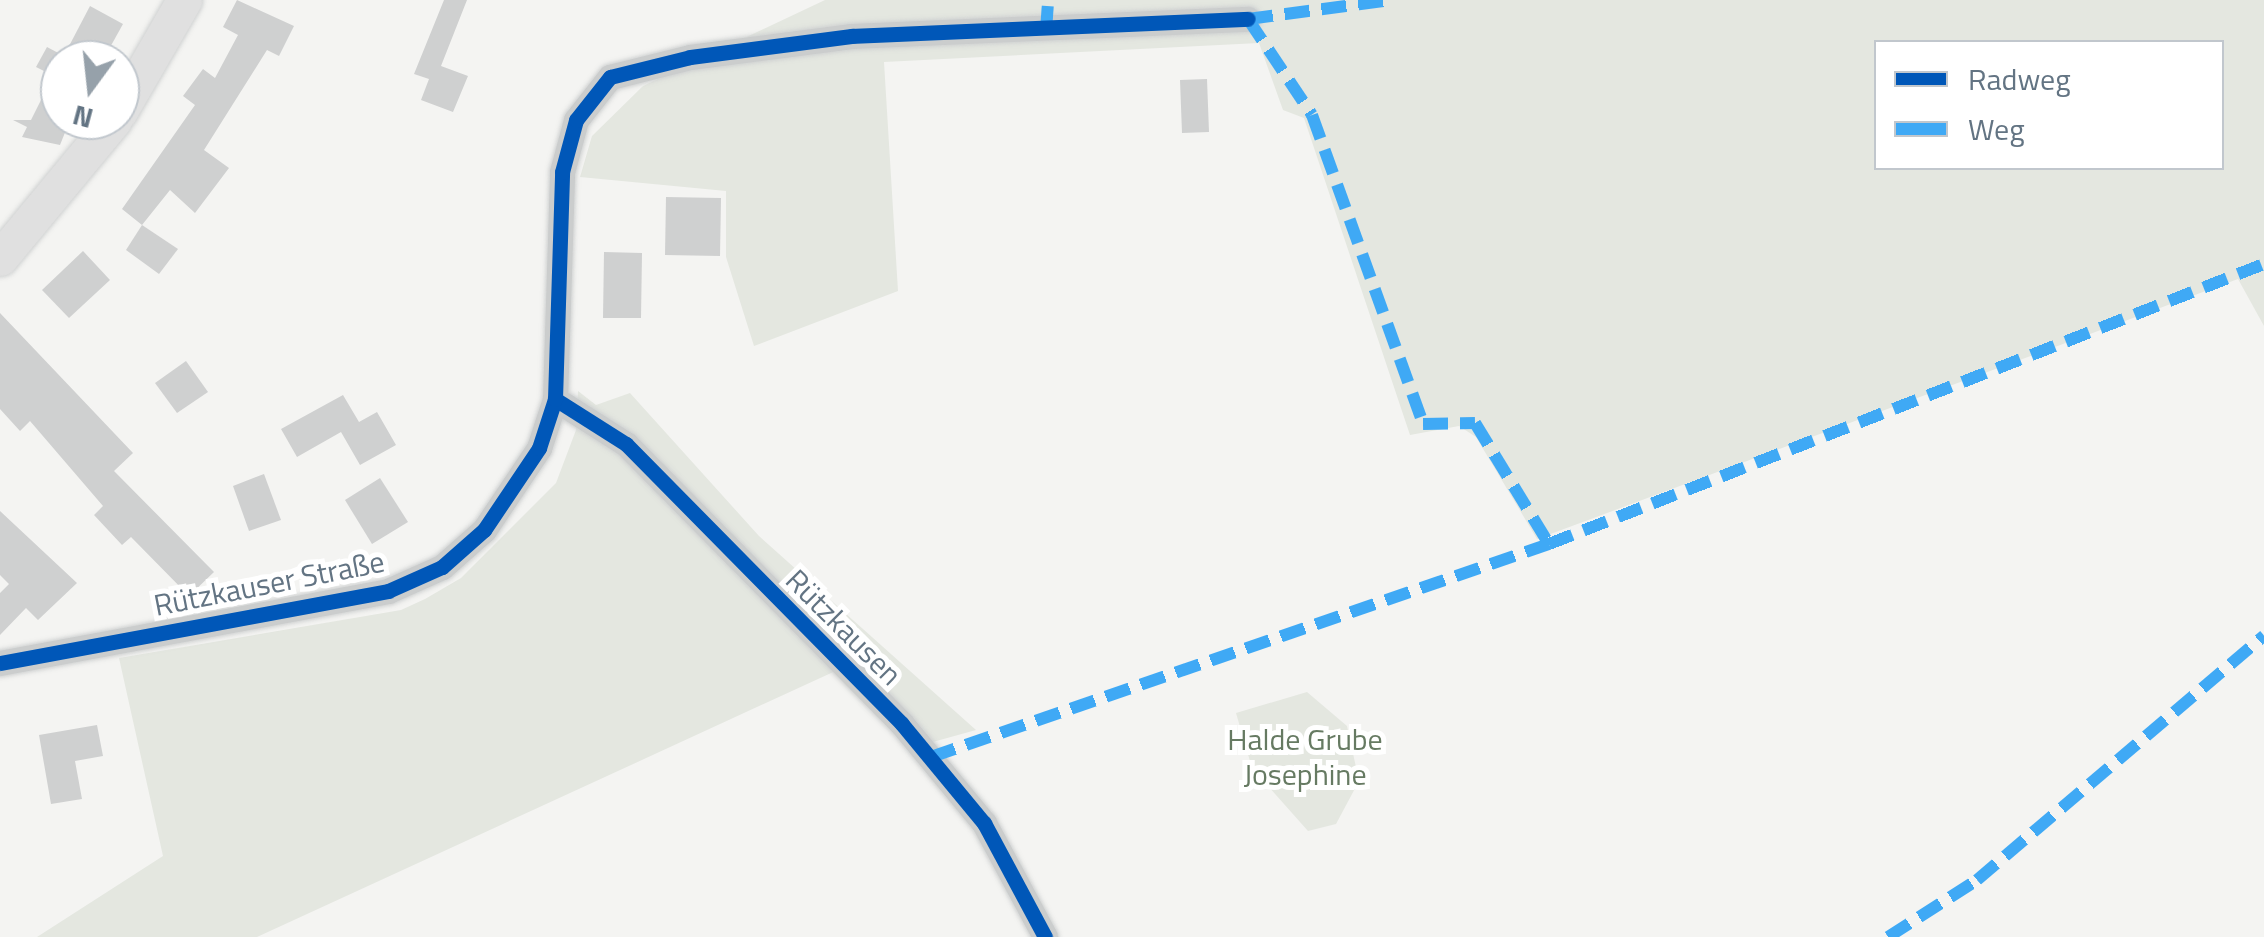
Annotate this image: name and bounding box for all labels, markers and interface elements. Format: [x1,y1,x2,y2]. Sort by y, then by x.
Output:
north arrow [40,40,140,140]
legend [1874,40,2224,170]
text: Radweg [1968,56,2071,102]
text: N [68,94,98,141]
text: Weg [1968,106,2025,152]
street label: Rützkauser Straße [151,543,387,623]
street label: Rützkausen [779,562,909,692]
park label: Halde Grube Josephine [1227,721,1383,792]

